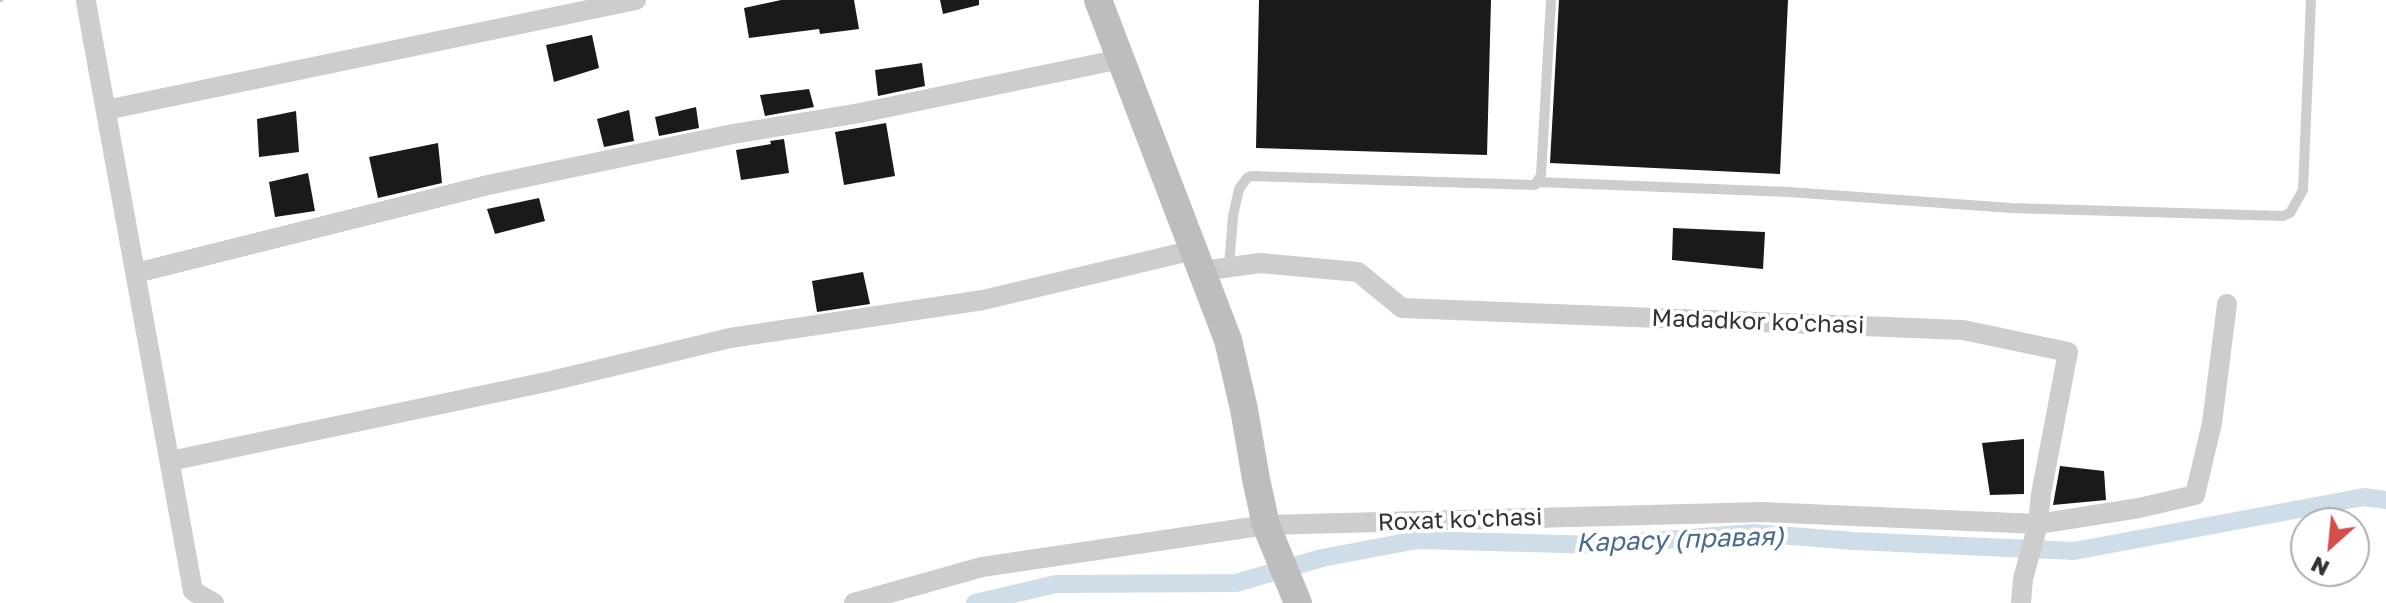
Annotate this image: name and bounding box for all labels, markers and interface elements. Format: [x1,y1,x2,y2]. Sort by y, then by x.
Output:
street label: Madadkor ko'chasi [1651,304,1865,340]
street label: Roxat ko'chasi [1377,503,1543,537]
north arrow [2290,507,2370,587]
water label: Карасу (правая) [1575,521,1785,559]
text: N [2306,551,2333,583]

